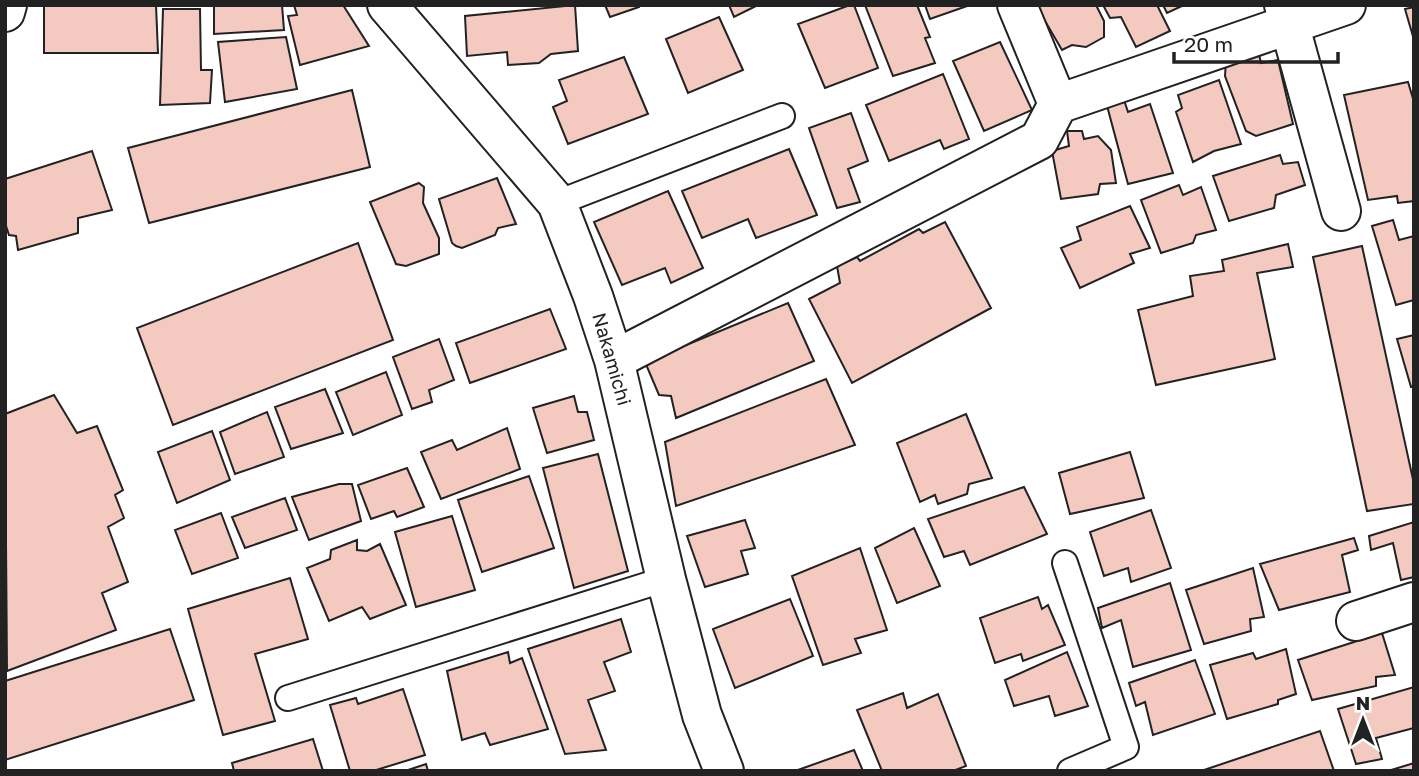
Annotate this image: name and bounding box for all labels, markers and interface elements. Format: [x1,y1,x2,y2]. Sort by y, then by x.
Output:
scale bar [1174,21,1338,65]
text: 20 m [1184,31,1233,57]
street label: Nakamichi [588,310,637,408]
north arrow [1328,685,1398,755]
text: N [1356,691,1370,714]

